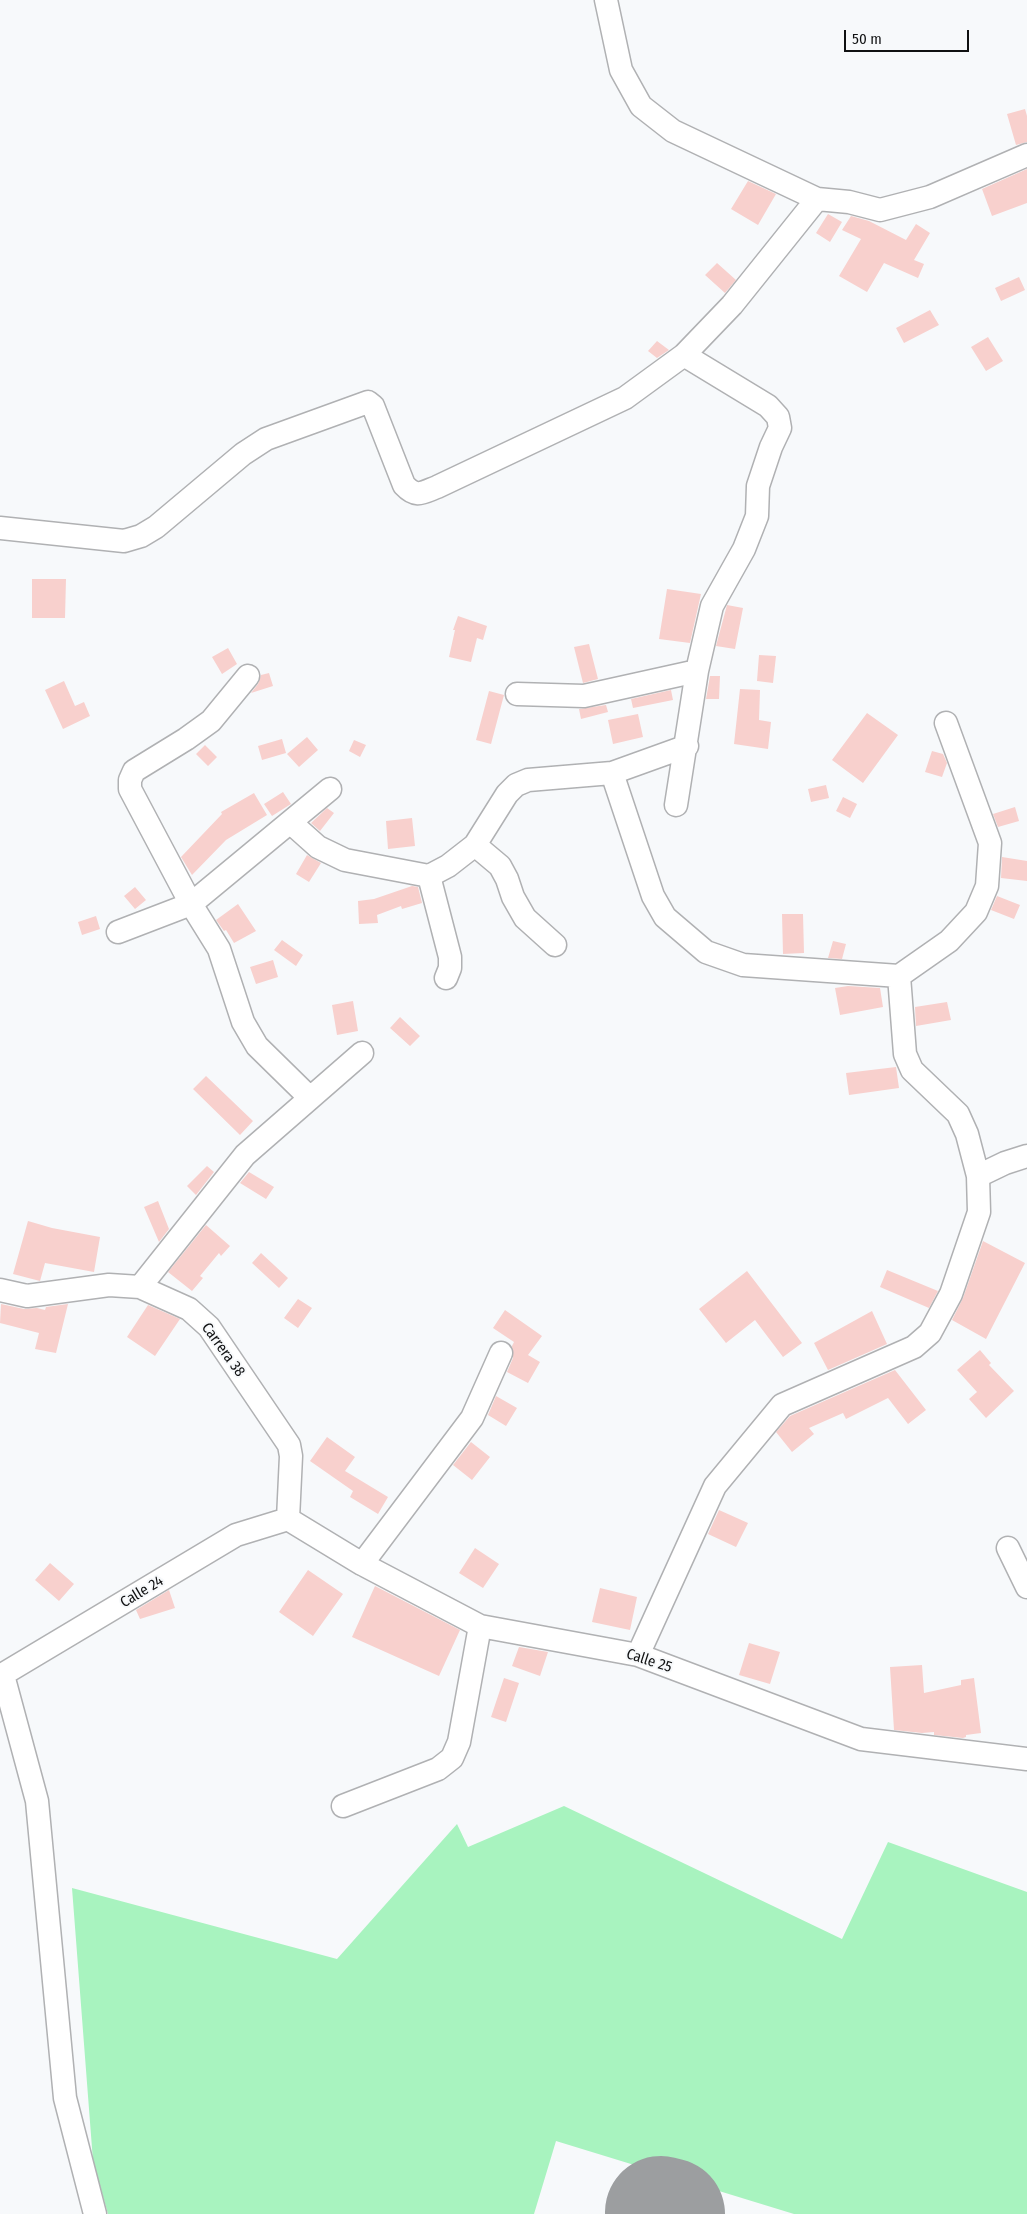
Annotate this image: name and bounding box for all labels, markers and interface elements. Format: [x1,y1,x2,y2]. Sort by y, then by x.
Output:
scale bar [847,20,972,52]
text: 50 m [852,30,882,48]
street label: Carrera 38 [197,1320,249,1380]
street label: Calle 24 [117,1572,167,1612]
street label: Calle 25 [624,1645,674,1677]

